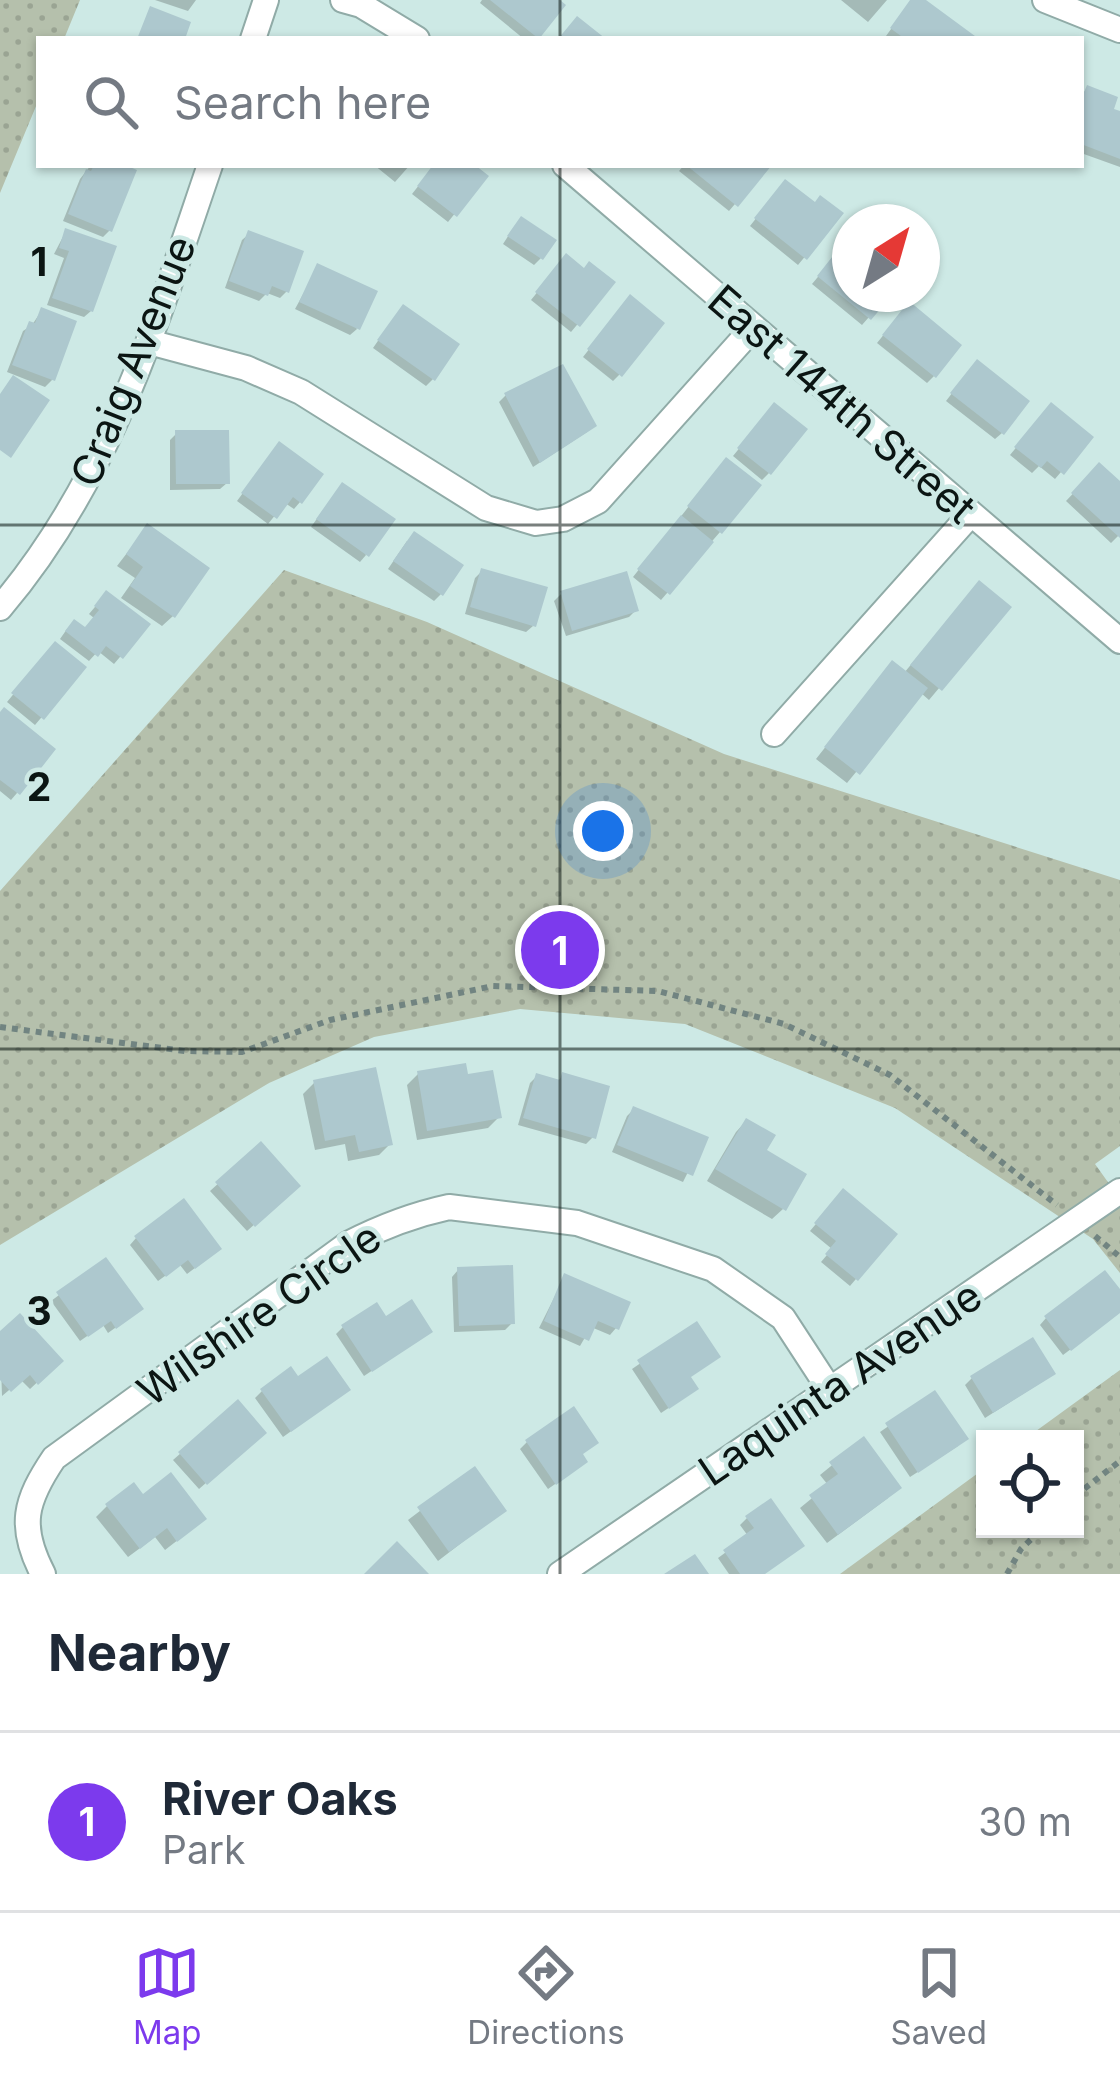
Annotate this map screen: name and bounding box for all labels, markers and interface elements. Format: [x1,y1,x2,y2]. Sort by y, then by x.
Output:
search box [36,36,1084,168]
icon: search [78,69,144,135]
text: Search here [174,75,431,130]
north arrow [832,204,940,312]
street label: Craig Avenue [59,228,206,493]
text: 1 [31,238,47,285]
street label: East 144th Street [699,274,986,533]
text: 2 [27,763,51,810]
your location [573,801,633,861]
pin: 1 [521,905,599,995]
street label: Wilshire Circle [127,1211,390,1416]
street label: Laquinta Avenue [689,1269,991,1496]
text: 3 [26,1287,52,1334]
map controls [976,1430,1084,1538]
button: locate [976,1430,1084,1538]
text: Nearby [48,1622,231,1683]
text: River Oaks [162,1771,398,1826]
text: 1 [79,1798,95,1845]
text: 30 m [978,1798,1072,1845]
text: Park [162,1826,246,1873]
tab: Map [133,1940,201,2052]
tab: Directions [467,1940,625,2052]
tab: Saved [890,1940,987,2052]

